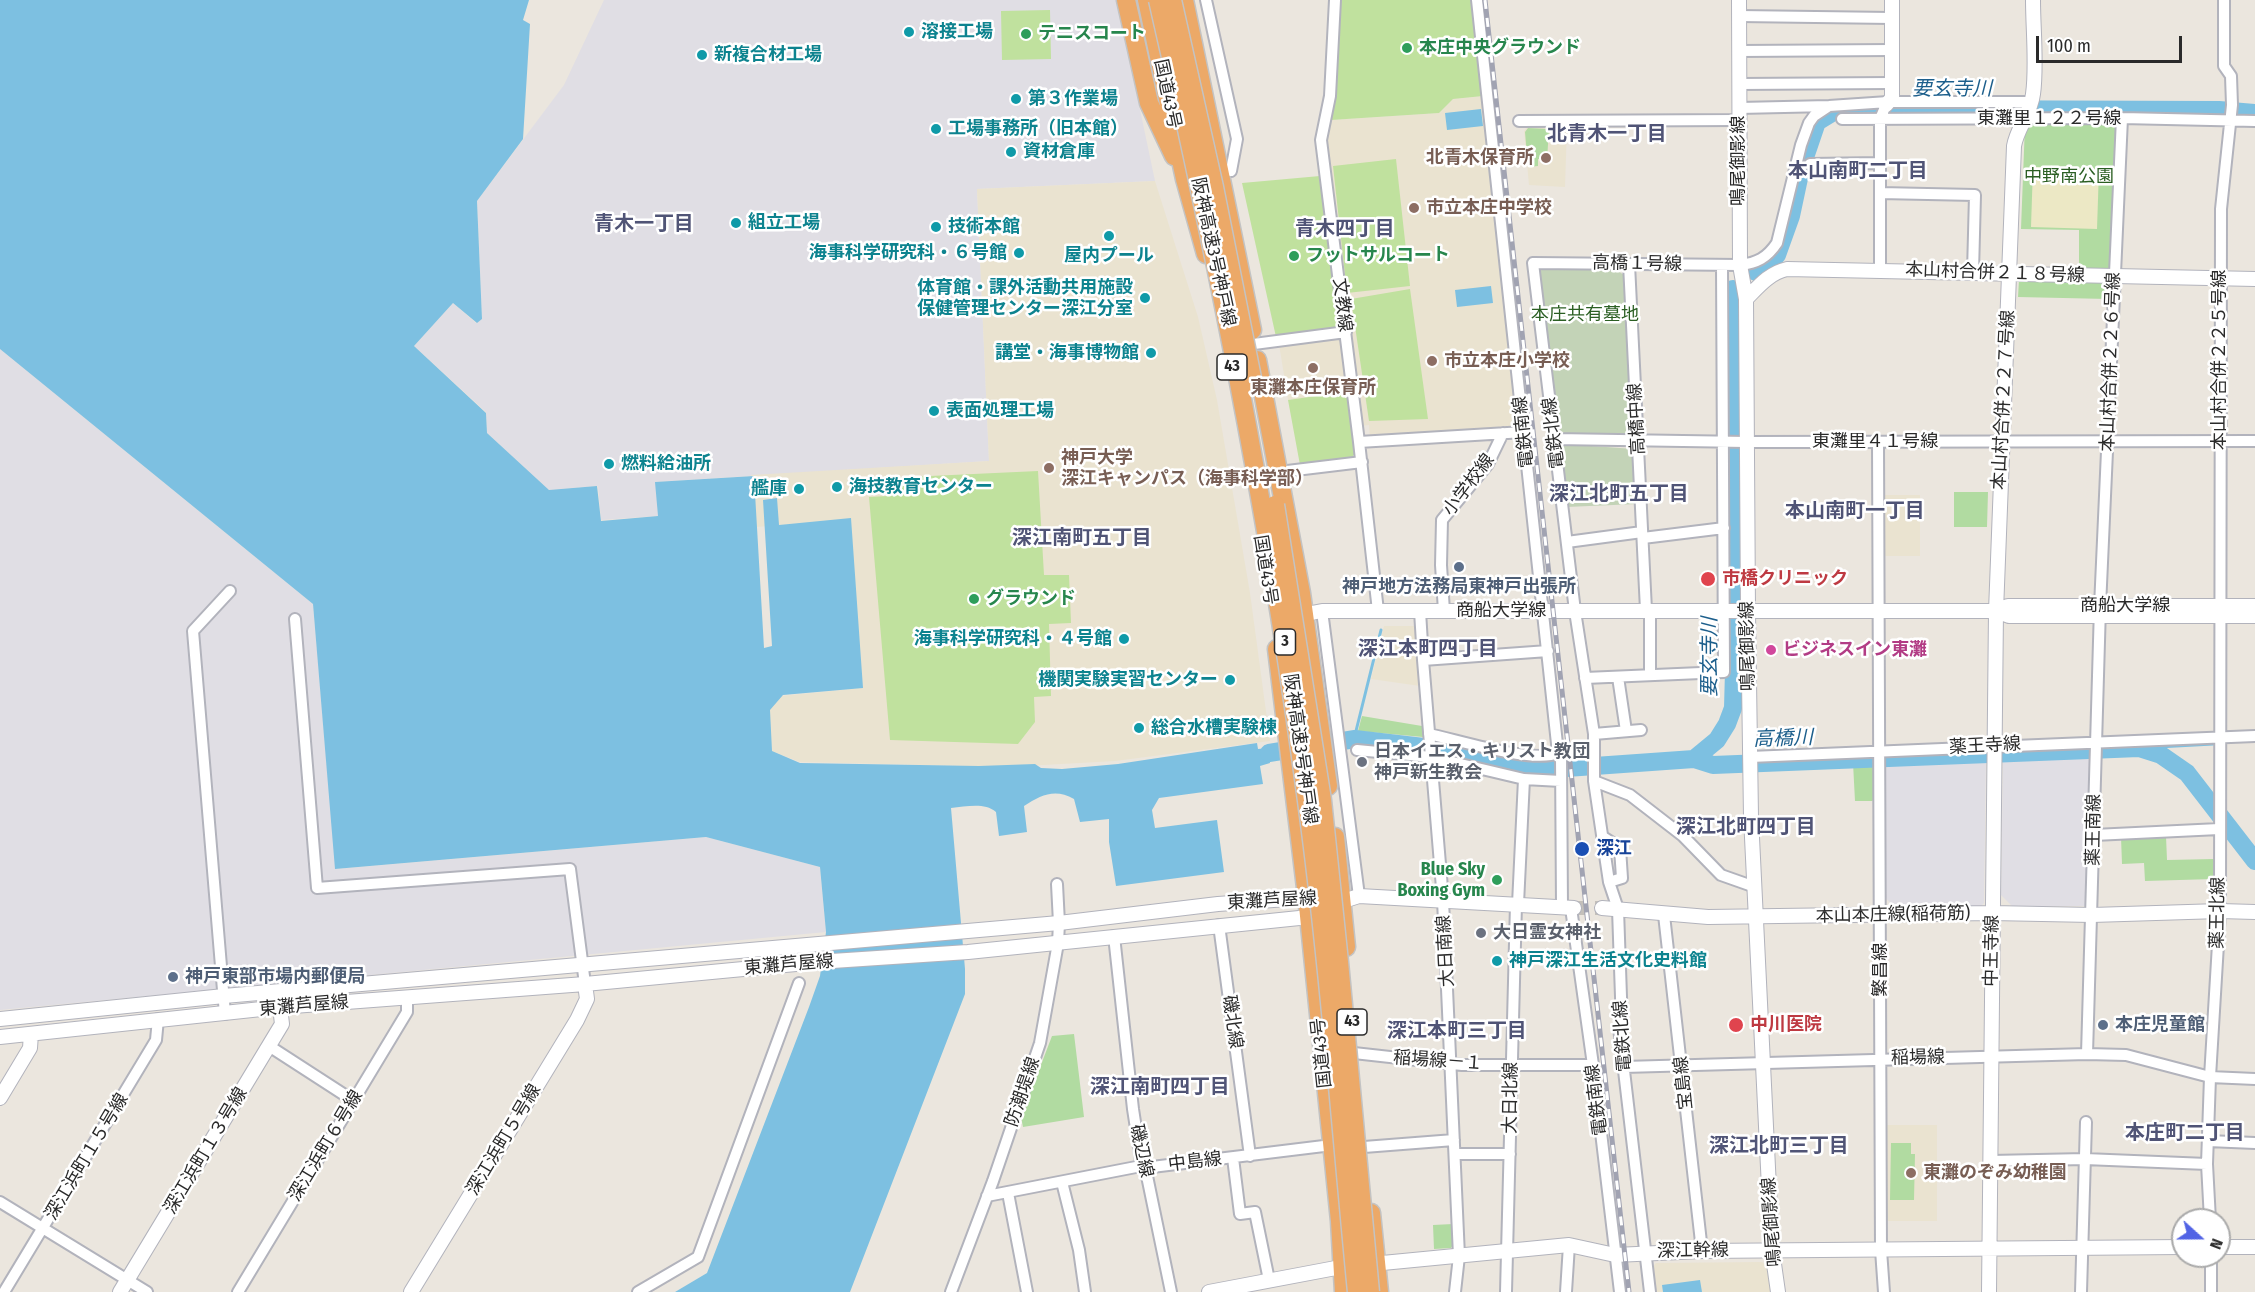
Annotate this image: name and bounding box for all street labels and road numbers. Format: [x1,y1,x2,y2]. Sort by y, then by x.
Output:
street label: 国道43号 [1149,57,1185,131]
street label: 東灘里１２２号線 [1977,108,2121,130]
street label: 鳴尾御影線 [1728,116,1750,206]
street label: 阪神高速3号神戸線 [1187,175,1239,329]
street label: 高橋１号線 [1592,252,1682,276]
street label: 本山村合併２１８号線 [1905,259,2085,287]
street label: 本山村合併２２５号線 [2209,270,2231,450]
street label: 本山村合併２２６号線 [2097,272,2125,452]
street label: 文教線 [1328,277,1356,333]
street label: 本山村合併２２７号線 [1989,310,2019,490]
road number: 43 [1217,354,1247,380]
street label: 高橋中線 [1624,382,1650,456]
street label: 電鉄南線 [1509,395,1539,469]
street label: 電鉄北線 [1539,396,1569,470]
street label: 東灘里４１号線 [1812,431,1938,453]
street label: 小学校線 [1439,450,1499,520]
street label: 国道43号 [1249,533,1281,607]
street label: 商船大学線 [2080,595,2170,617]
street label: 商船大学線 [1456,600,1546,622]
street label: 鳴尾御影線 [1736,601,1760,691]
road number: 3 [1274,629,1296,655]
street label: 阪神高速3号神戸線 [1279,672,1321,826]
street label: 薬王寺線 [1948,733,2022,759]
street label: 薬王南線 [2083,794,2105,866]
street label: 薬王北線 [2207,877,2229,949]
street label: 東灘芦屋線 [1226,888,1318,914]
street label: 本山本庄線(稲荷筋) [1816,903,1970,927]
street label: 大日南線 [1433,914,1459,988]
street label: 中王寺線 [1981,915,2003,987]
street label: 繁昌線 [1870,943,1892,997]
street label: 東灘芦屋線 [743,950,835,980]
street label: 東灘芦屋線 [258,991,350,1021]
street label: 磯北線 [1218,994,1246,1050]
street label: 電鉄北線 [1610,999,1636,1073]
road number: 43 [1337,1009,1367,1035]
street label: 国道43号 [1308,1017,1336,1089]
street label: 稲場線－１ [1392,1047,1484,1075]
street label: 稲場線 [1891,1047,1945,1069]
street label: 防潮堤線 [1001,1054,1045,1130]
street label: 宝島線 [1670,1055,1698,1111]
street label: 大日北線 [1500,1062,1522,1134]
street label: 電鉄南線 [1582,1063,1612,1137]
street label: 深江浜町５号線 [462,1080,546,1200]
street label: 深江浜町１３号線 [160,1084,252,1218]
street label: 深江浜町６号線 [284,1086,368,1206]
street label: 深江浜町１５号線 [41,1090,133,1224]
street label: 磯辺線 [1125,1122,1157,1180]
street label: 中島線 [1167,1148,1223,1176]
street label: 鳴尾御影線 [1758,1176,1786,1268]
street label: 深江幹線 [1657,1240,1729,1262]

